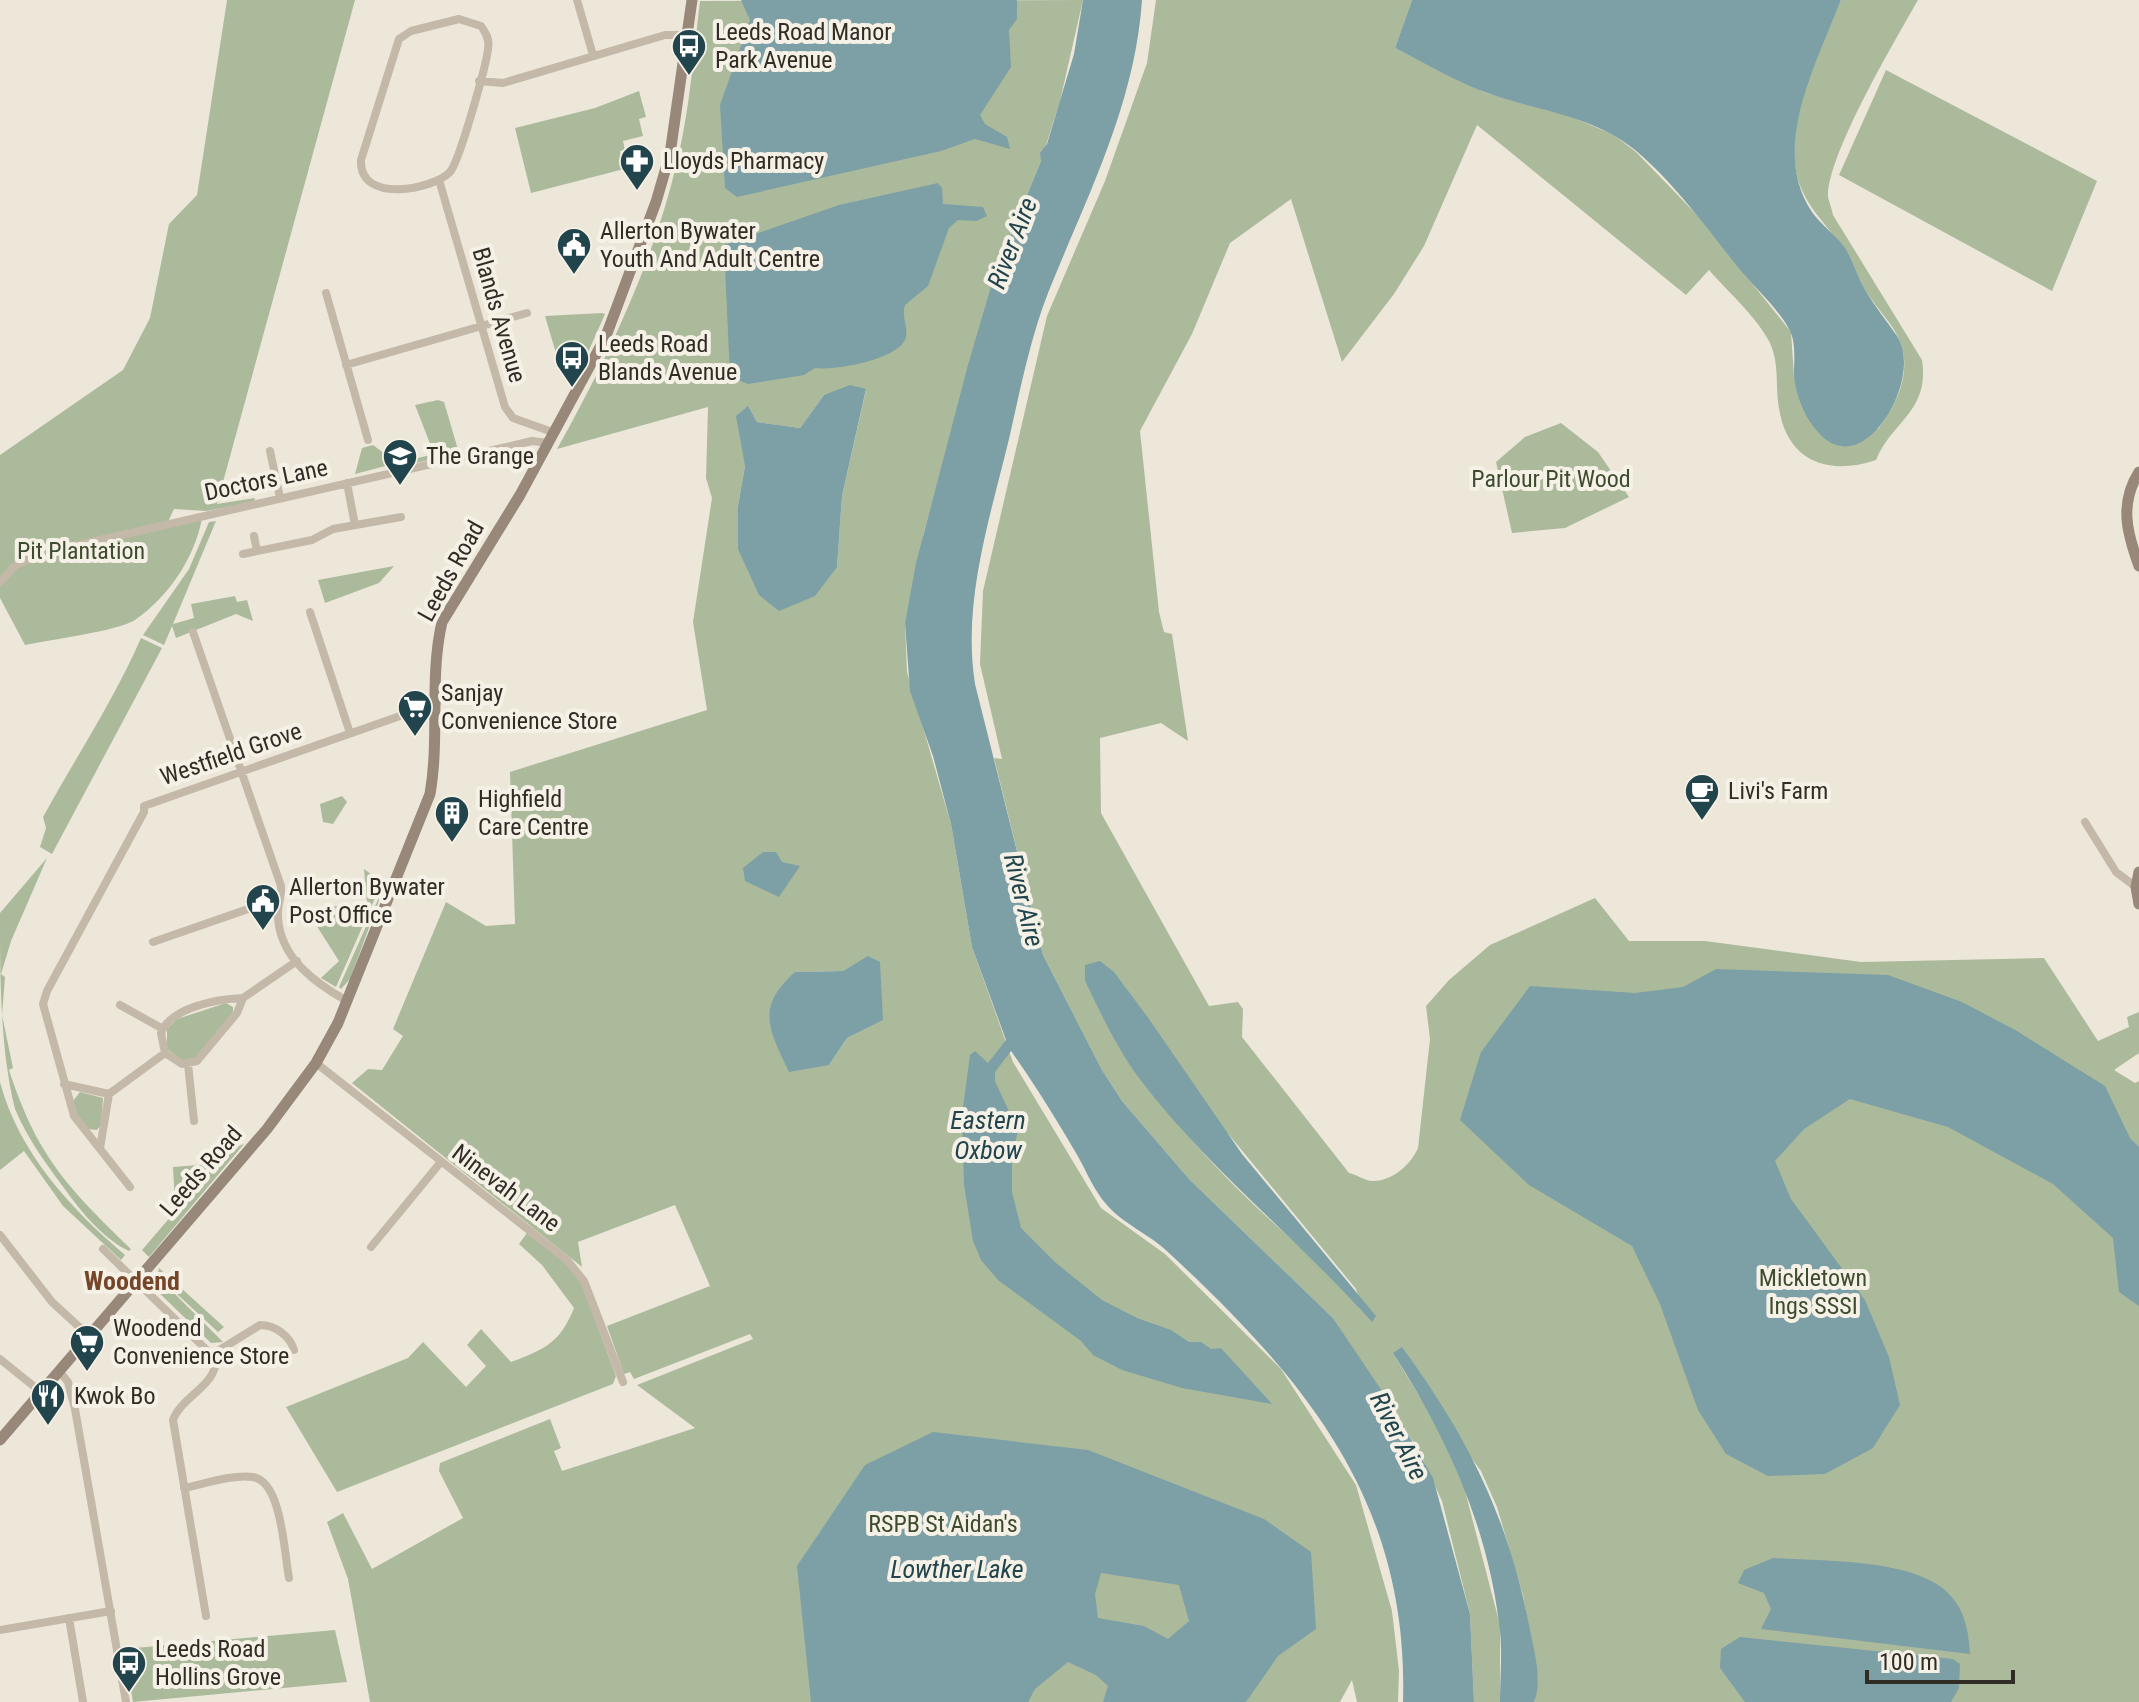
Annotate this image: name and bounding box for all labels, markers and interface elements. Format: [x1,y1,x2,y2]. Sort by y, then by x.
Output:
place label: Leeds Road Manor Park Avenue [715,18,892,74]
bus stop icon: Leeds Road Manor Park Avenue [670,27,708,77]
pharmacy icon: Lloyds Pharmacy [618,142,656,192]
place label: Lloyds Pharmacy [663,147,824,175]
water label: River Aire [981,193,1043,293]
place label: Allerton Bywater Youth And Adult Centre [600,217,820,273]
public building icon: Allerton Bywater Youth And Adult Centre [555,226,593,276]
street label: Blands Avenue [466,244,532,386]
place label: Leeds Road Blands Avenue [598,330,737,386]
bus stop icon: Leeds Road Blands Avenue [553,339,591,389]
school or university icon: The Grange [381,437,419,487]
place label: The Grange [426,442,534,470]
street label: Doctors Lane [202,453,330,507]
park label: Parlour Pit Wood [1471,465,1631,493]
street label: Leeds Road [412,516,490,626]
park label: Pit Plantation [17,537,145,565]
place label: Sanjay Convenience Store [441,679,617,735]
supermarket icon: Sanjay Convenience Store [396,688,434,738]
street label: Westfield Grove [157,717,305,791]
cafe icon: Livi's Farm [1683,772,1721,822]
place label: Livi's Farm [1728,777,1828,805]
place label: Highfield Care Centre [478,785,589,841]
building icon: Highfield Care Centre [433,794,471,844]
water label: River Aire [998,850,1050,950]
place label: Allerton Bywater Post Office [289,873,445,929]
public building icon: Allerton Bywater Post Office [244,882,282,932]
water label: Eastern Oxbow [950,1105,1026,1165]
street label: Leeds Road [154,1120,248,1222]
street label: Ninevah Lane [447,1138,565,1238]
park label: Mickletown Ings SSSI [1759,1264,1867,1320]
district label: Woodend [84,1266,180,1296]
place label: Woodend Convenience Store [113,1314,289,1370]
supermarket icon: Woodend Convenience Store [68,1323,106,1373]
restaurant icon: Kwok Bo [29,1377,67,1427]
place label: Kwok Bo [74,1382,155,1410]
water label: River Aire [1364,1387,1434,1485]
park label: RSPB St Aidan's [868,1510,1018,1538]
water label: Lowther Lake [890,1554,1024,1584]
scale bar [1867,1634,2013,1684]
place label: Leeds Road Hollins Grove [155,1635,281,1691]
bus stop icon: Leeds Road Hollins Grove [110,1644,148,1694]
text: 100 m [1879,1648,1938,1676]

